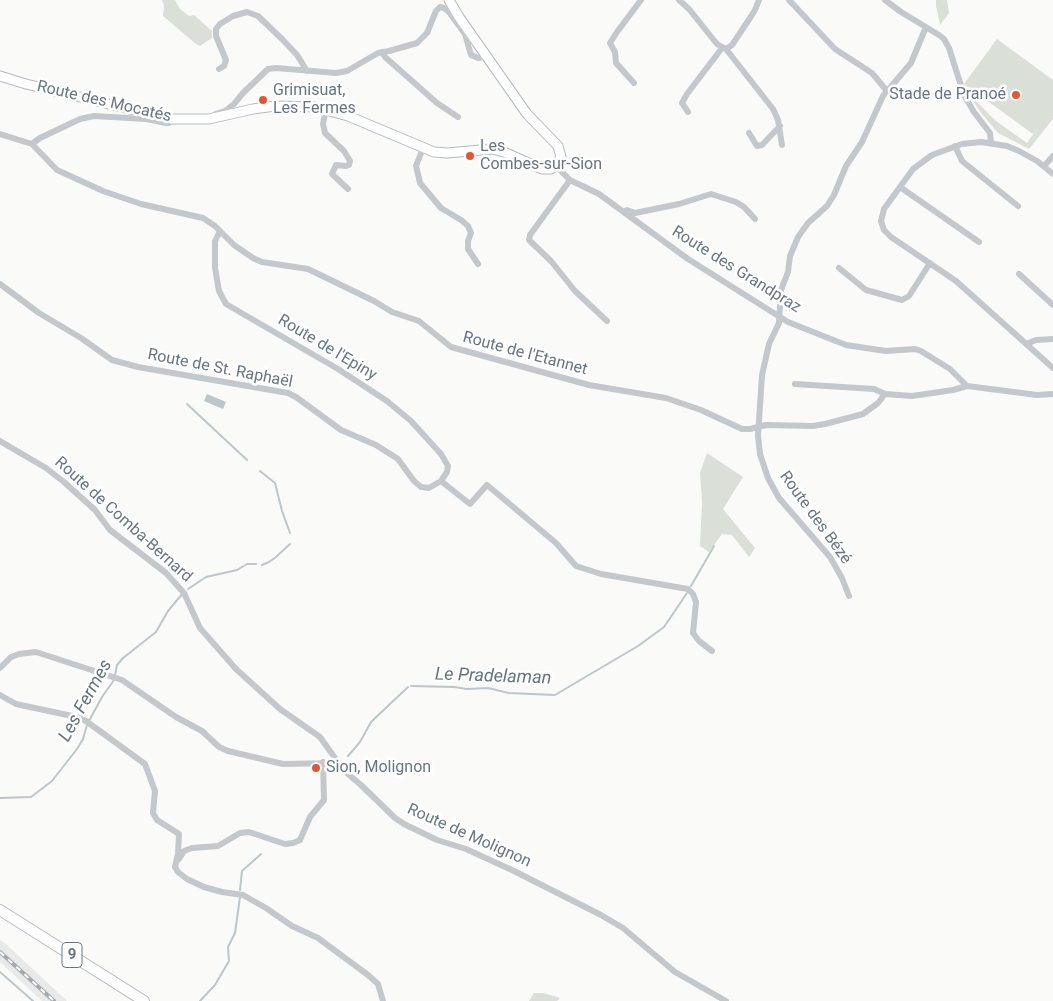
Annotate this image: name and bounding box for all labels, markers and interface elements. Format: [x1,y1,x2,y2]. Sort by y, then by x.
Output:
street label: Route des Mocatés [35,77,173,127]
place label: Grimisuat, Les Fermes [273,81,356,119]
place label: Stade de Pranoé [889,85,1006,105]
marker: Stade de Pranoé [1010,89,1022,101]
marker: Grimisuat, Les Fermes [257,94,269,106]
place label: Les Combes-sur-Sion [480,137,602,175]
marker: Les Combes-sur-Sion [464,150,476,162]
street label: Route des Grandpraz [668,223,804,317]
street label: Route de l'Epiny [274,311,380,385]
street label: Route de l'Etannet [461,328,589,380]
street label: Route de St. Raphaël [146,346,294,392]
street label: Route de Comba-Bernard [50,453,196,587]
street label: Route des Bézé [775,468,855,568]
water label: Les Fermes [55,656,117,746]
water label: Le Pradelaman [434,664,552,690]
place label: Sion, Molignon [326,758,431,778]
marker: Sion, Molignon [310,762,322,774]
street label: Route de Molignon [404,800,534,872]
road number: 9 [62,942,82,968]

